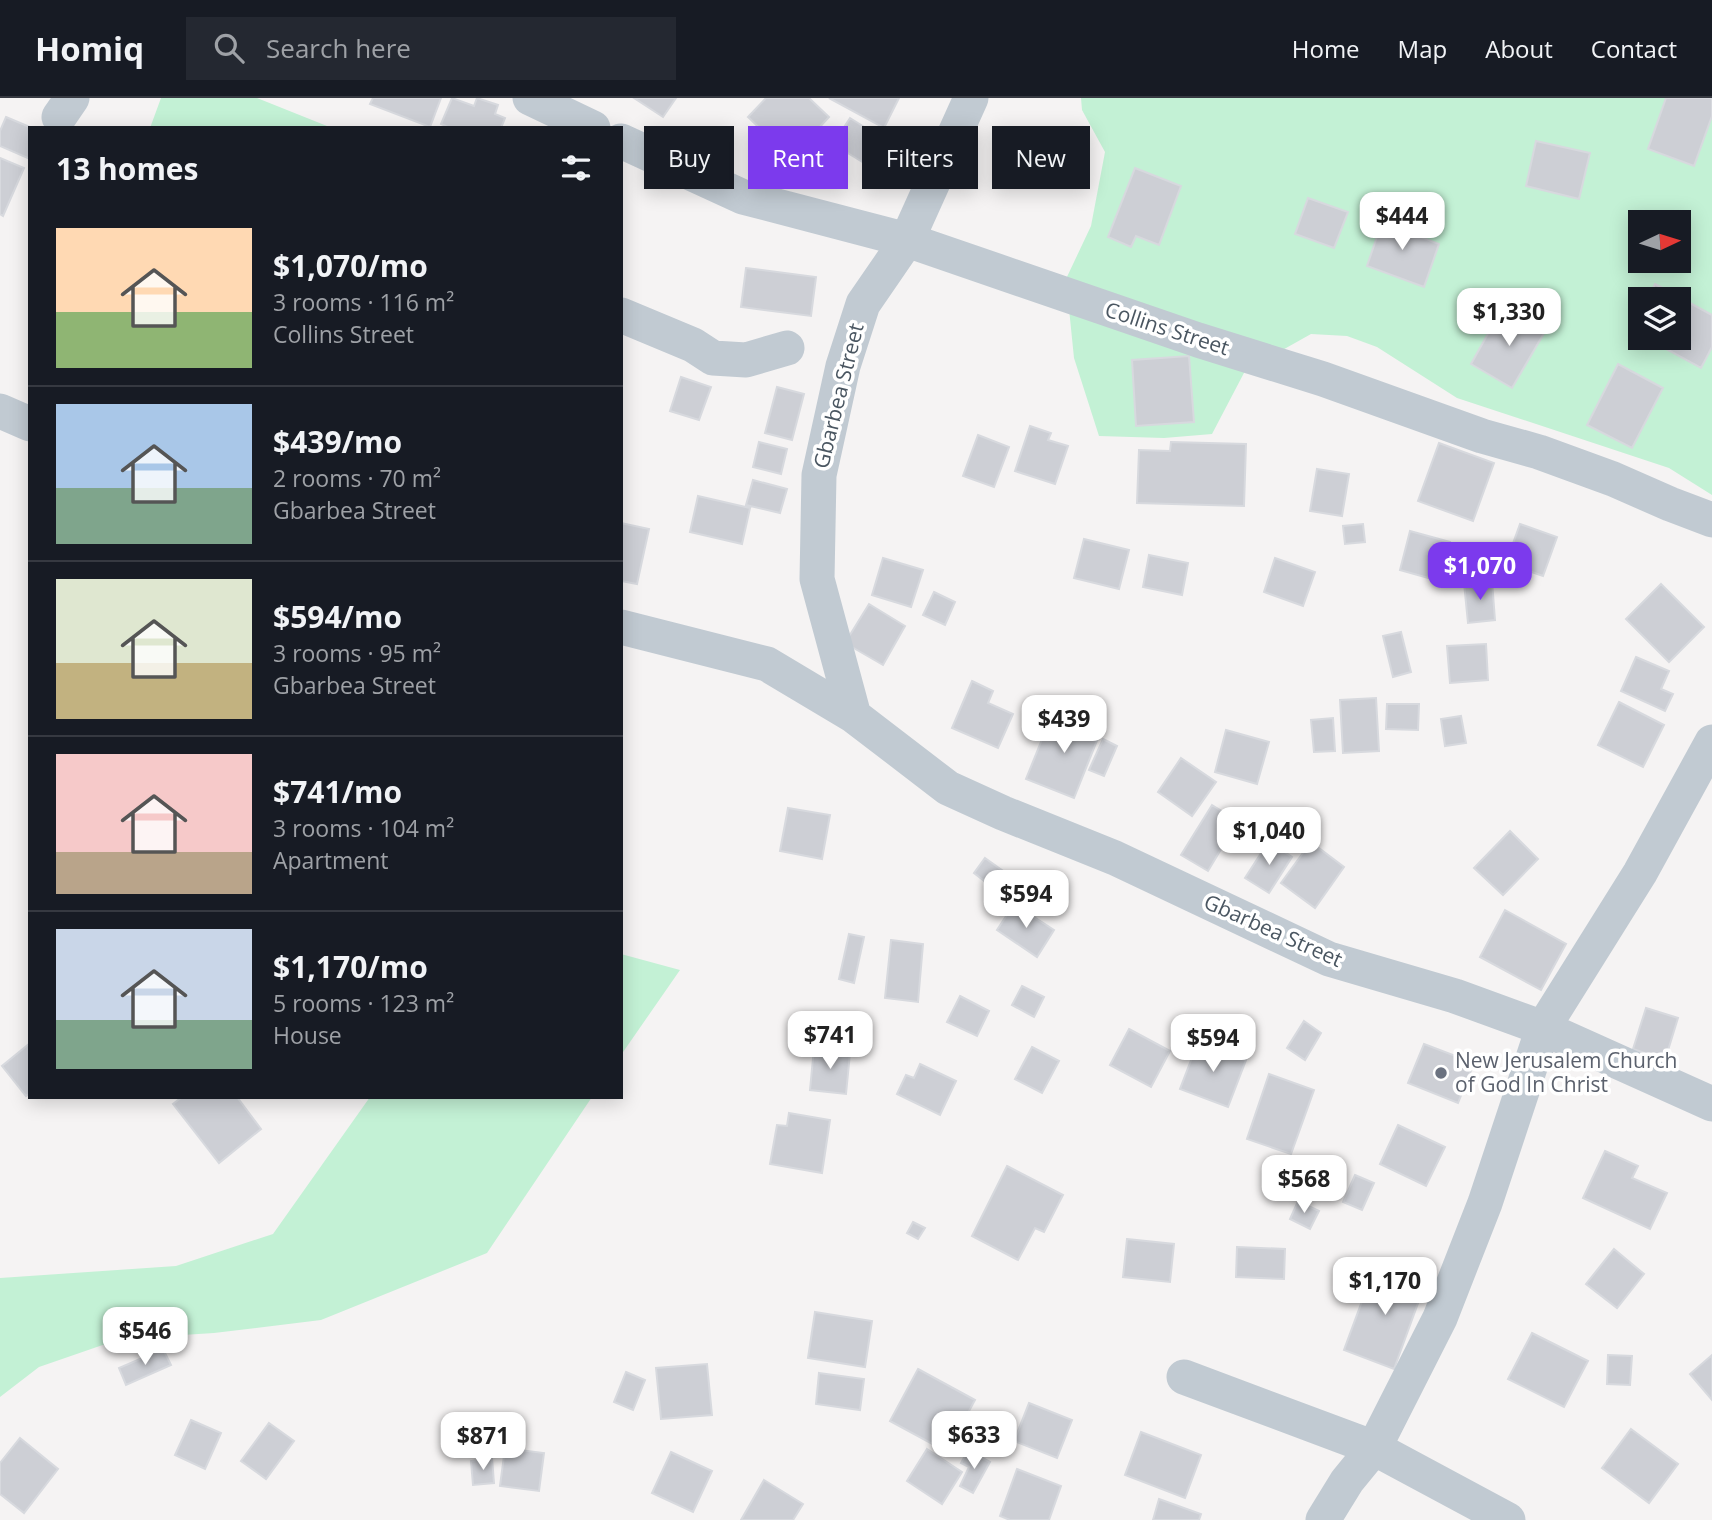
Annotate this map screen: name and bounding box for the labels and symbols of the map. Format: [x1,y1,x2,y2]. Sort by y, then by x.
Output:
pin: $444 [1361,192,1443,252]
north arrow [1628,210,1690,273]
pin: $1,330 [1452,288,1566,348]
street label: Collins Street [1102,295,1233,361]
street label: Gbarbea Street [806,320,870,471]
pin: $1,070 [1423,542,1537,602]
pin: $439 [1023,696,1105,755]
pin: $1,040 [1212,808,1326,867]
pin: $594 [985,870,1067,930]
street label: Gbarbea Street [1200,887,1347,973]
pin: $741 [789,1012,871,1071]
pin: $594 [1172,1014,1254,1074]
place label: New Jerusalem Church of God In Christ [1455,1046,1677,1098]
marker: New Jerusalem Church of God In Christ [1433,1065,1449,1081]
pin: $568 [1263,1156,1345,1215]
pin: $1,170 [1328,1258,1442,1317]
pin: $546 [104,1308,186,1367]
pin: $871 [442,1412,524,1472]
pin: $633 [933,1412,1015,1471]

